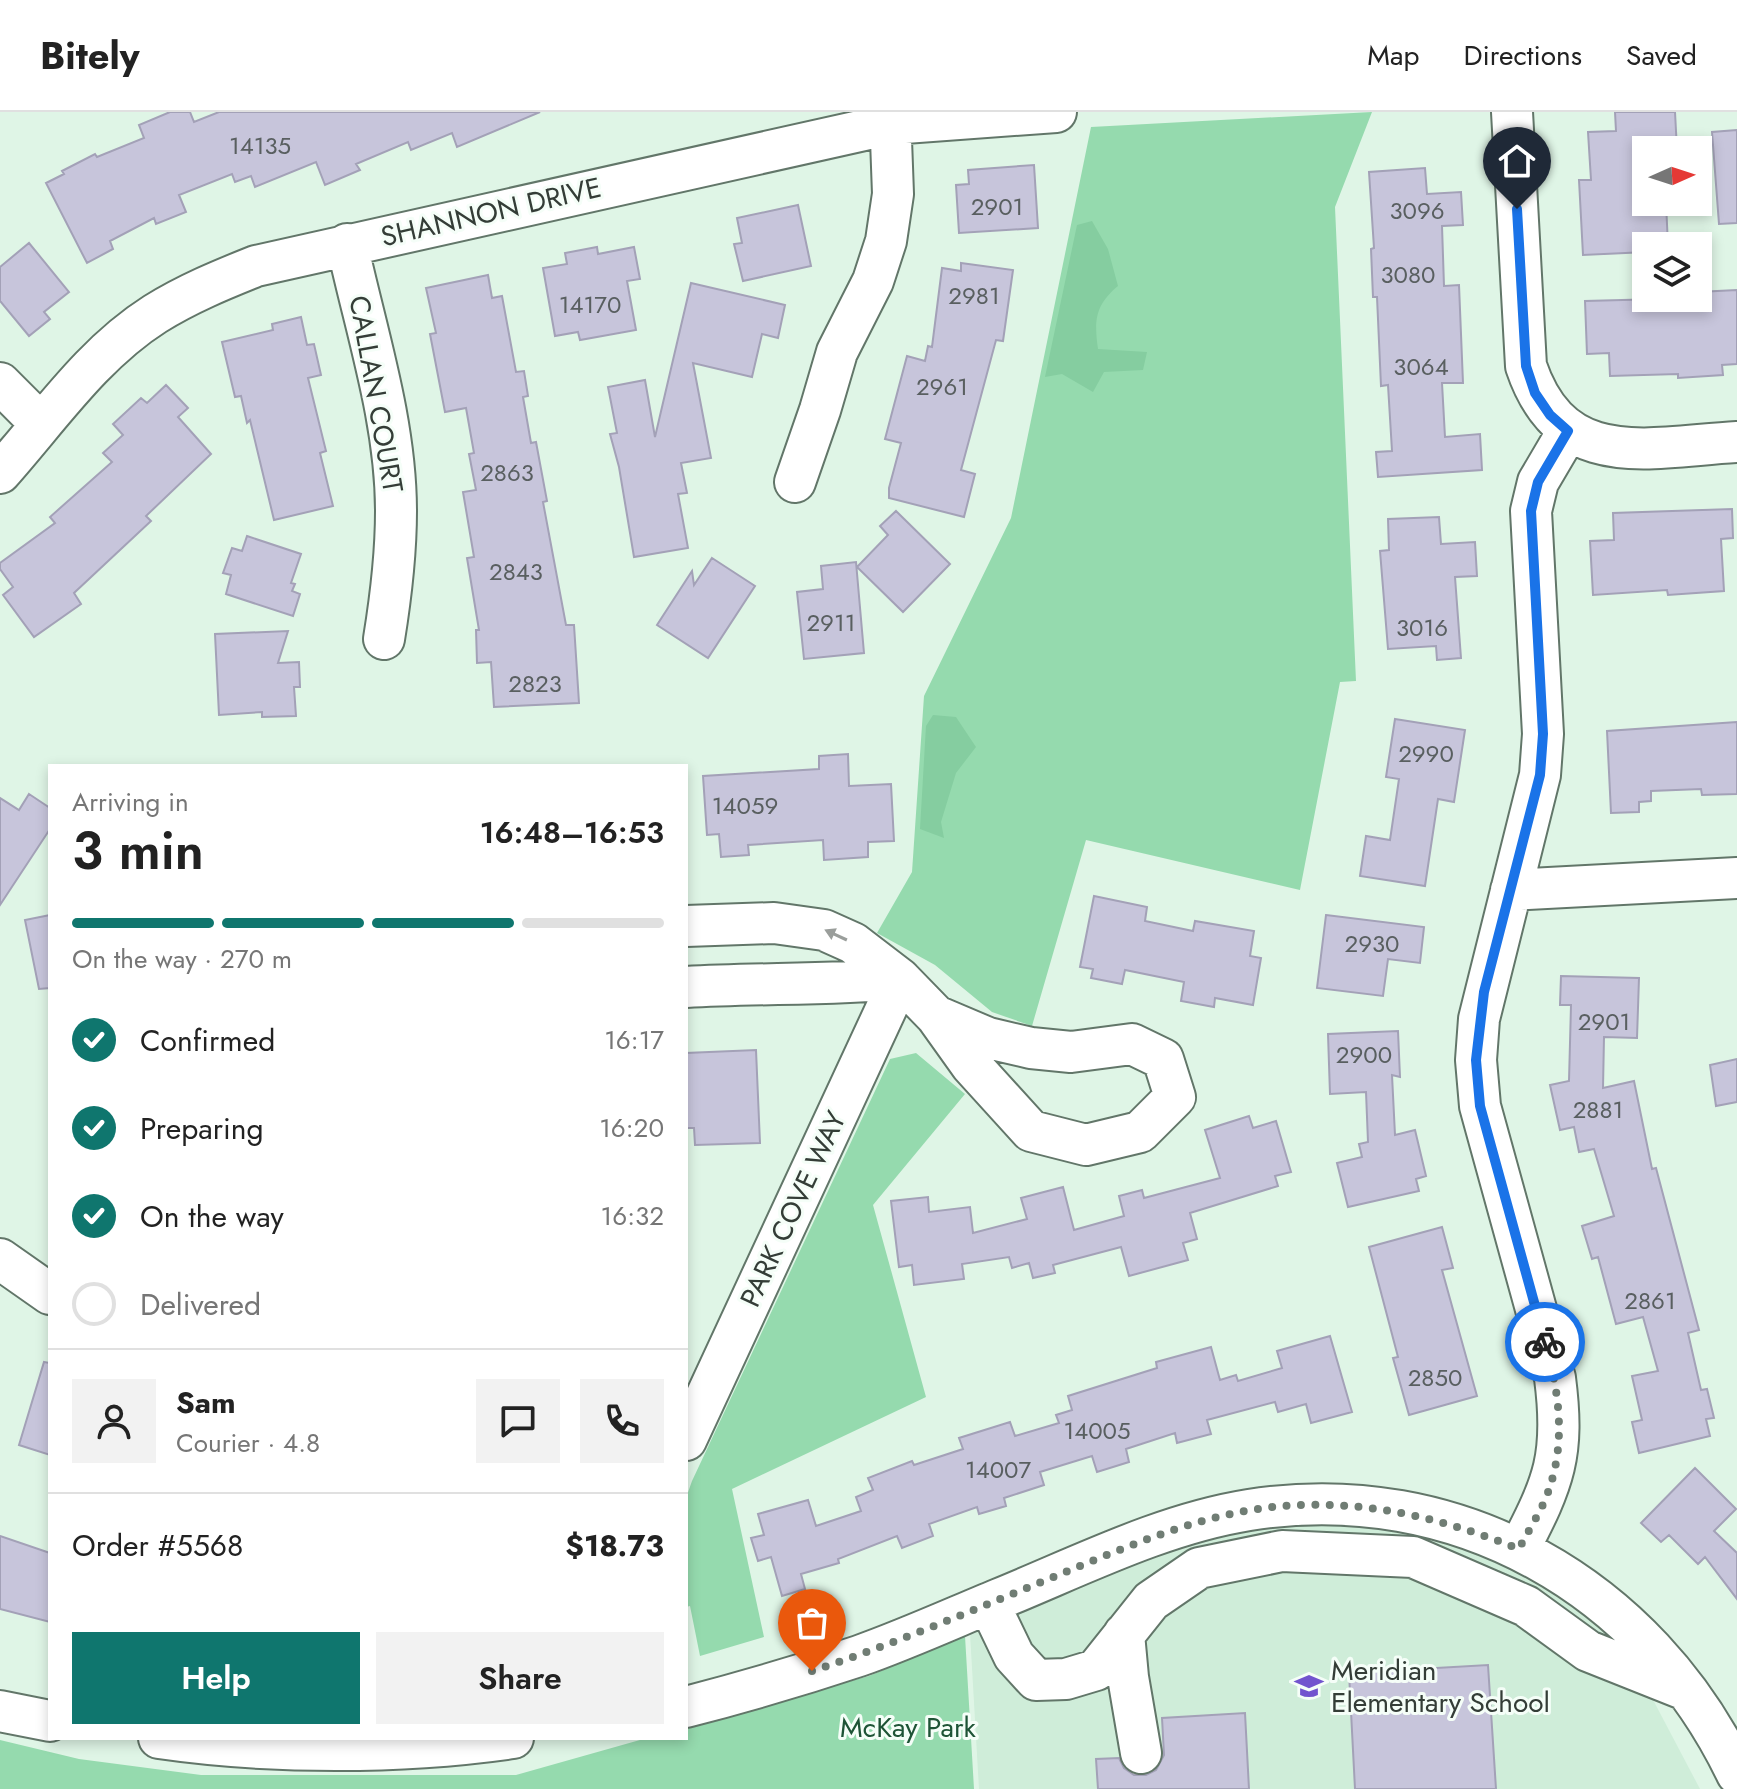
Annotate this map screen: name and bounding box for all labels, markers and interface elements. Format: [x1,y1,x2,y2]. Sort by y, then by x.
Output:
text: Bitely [40,28,140,83]
text: Map [1367,35,1419,76]
text: Directions [1463,35,1582,76]
text: Saved [1626,35,1697,76]
pin [1483,127,1551,209]
house number: 14135 [229,128,291,163]
north arrow [1632,136,1712,216]
map controls [1632,136,1712,312]
icon: home [1495,139,1539,183]
street label: SHANNON DRIVE [377,167,605,257]
house number: 2901 [971,189,1023,224]
house number: 3096 [1389,193,1445,228]
button: layers [1632,232,1712,312]
house number: 3080 [1380,257,1436,292]
house number: 2981 [948,278,1000,313]
house number: 14170 [559,287,621,322]
street label: CALLAN COURT [338,292,414,496]
house number: 3064 [1393,349,1449,384]
house number: 2961 [916,369,968,404]
house number: 2863 [480,455,534,490]
house number: 2843 [489,554,543,589]
house number: 2911 [806,605,856,640]
house number: 3016 [1396,610,1448,645]
house number: 2823 [508,666,562,701]
house number: 2990 [1398,736,1454,771]
text: Arriving in [72,783,189,821]
house number: 14059 [712,788,778,823]
text: 16:48–16:53 [480,811,664,854]
text: 3 min [72,813,204,889]
house number: 2930 [1345,926,1399,961]
one-way arrow [824,929,848,942]
text: On the way · 270 m [72,940,292,978]
house number: 2901 [1578,1004,1630,1039]
icon: check [72,1018,116,1062]
text: Confirmed [140,1019,275,1062]
text: 16:17 [604,1021,664,1059]
house number: 2900 [1336,1037,1392,1072]
house number: 2881 [1573,1092,1623,1127]
street label: PARK COVE WAY [730,1104,856,1314]
icon: check [72,1106,116,1150]
text: Preparing [140,1107,264,1150]
text: 16:20 [599,1109,664,1147]
icon: check [72,1194,116,1238]
text: On the way [140,1195,284,1238]
text: 16:32 [601,1197,664,1235]
text: Delivered [140,1283,261,1326]
house number: 2861 [1624,1283,1676,1318]
courier [1505,1302,1585,1382]
icon: bike [1523,1320,1567,1364]
house number: 2850 [1408,1360,1462,1395]
button: person [72,1379,156,1463]
button: chat [476,1379,560,1463]
button: phone [580,1379,664,1463]
text: Sam [176,1381,236,1424]
house number: 14005 [1063,1413,1131,1448]
text: Courier · 4.8 [176,1424,320,1462]
house number: 14007 [965,1452,1031,1487]
text: Order #5568 [72,1524,243,1567]
text: $18.73 [565,1524,664,1567]
pin [778,1589,846,1671]
icon: bag [790,1601,834,1645]
button: Help [72,1632,360,1724]
button: Share [376,1632,664,1724]
place label: Meridian Elementary School [1331,1650,1550,1723]
school or university icon: Meridian Elementary School [1294,1671,1324,1701]
park label: McKay Park [840,1707,977,1748]

